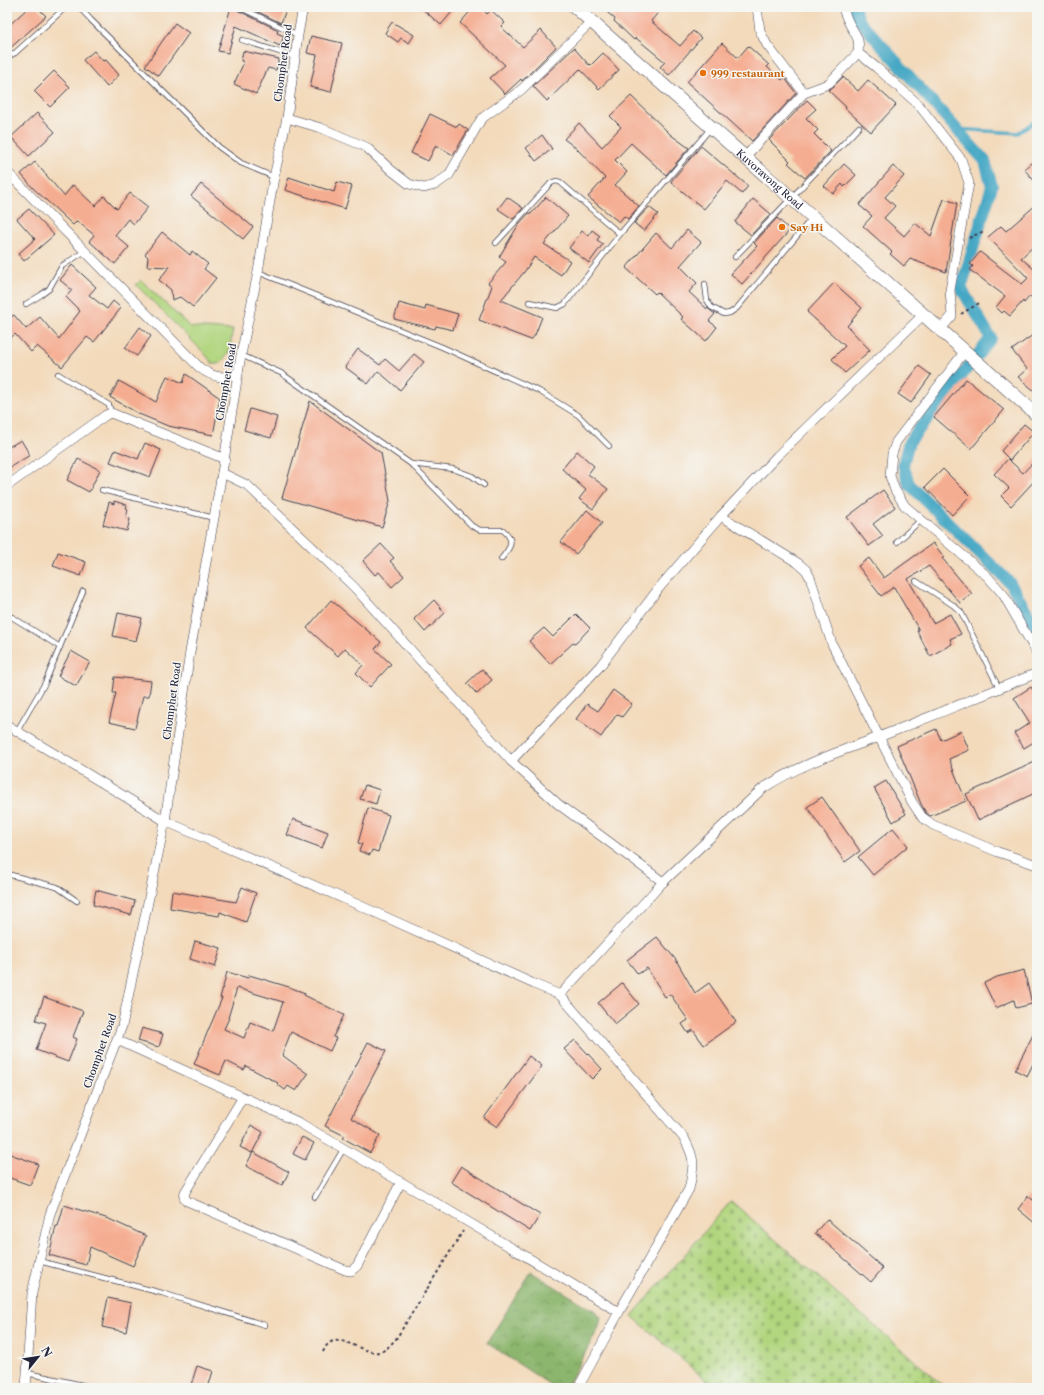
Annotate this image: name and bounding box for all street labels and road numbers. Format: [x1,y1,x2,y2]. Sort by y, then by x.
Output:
street label: Chomphet Road [271,23,295,103]
street label: Kuvoravong Road [734,146,806,212]
street label: Chomphet Road [213,342,239,422]
street label: Chomphet Road [160,661,184,741]
street label: Chomphet Road [80,1012,120,1090]

